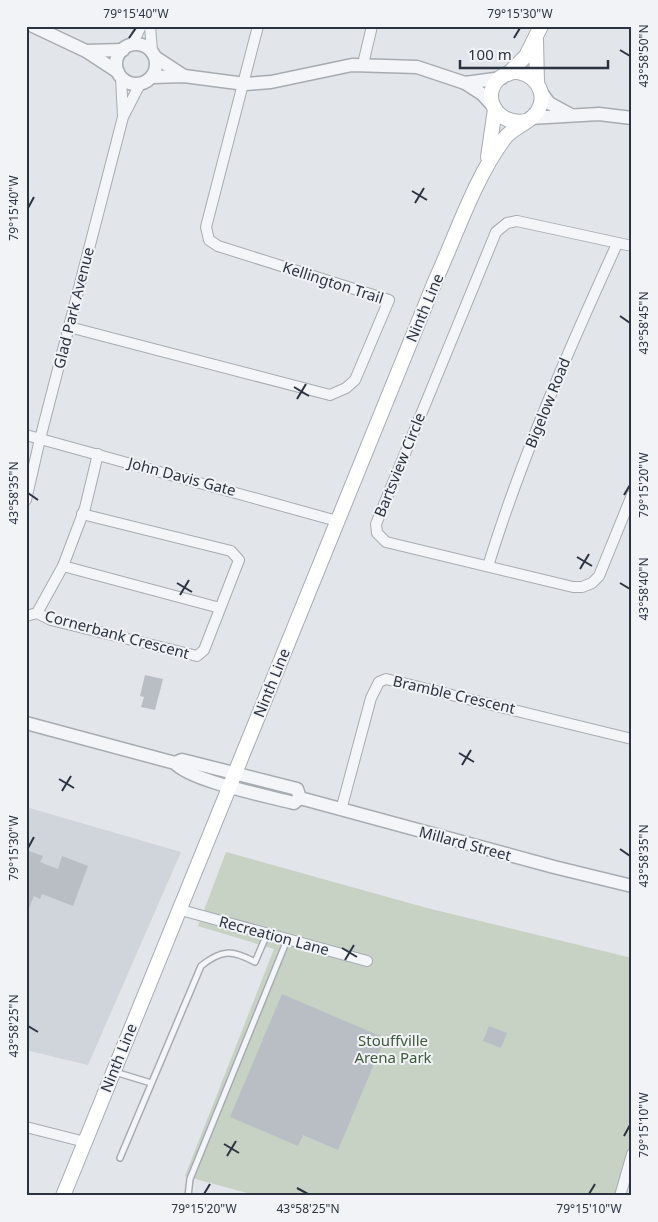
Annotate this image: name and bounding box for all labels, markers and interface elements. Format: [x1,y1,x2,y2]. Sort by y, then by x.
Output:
text: 79°15'40"W [103,5,169,22]
text: 79°15'30"W [487,5,553,22]
text: 43°58'50"N [635,24,652,88]
scale bar [460,38,608,70]
text: 100 m [468,44,512,64]
text: 79°15'40"W [5,175,22,241]
street label: Glad Park Avenue [48,245,98,371]
street label: Kellington Trail [280,256,386,308]
street label: Ninth Line [401,270,447,345]
text: 43°58'45"N [635,291,652,355]
street label: Bigelow Road [520,355,574,451]
street label: Bartsview Circle [369,409,429,520]
street label: John Davis Gate [124,452,238,500]
text: 79°15'20"W [635,452,652,518]
text: 43°58'35"N [5,461,22,525]
text: 43°58'40"N [635,557,652,621]
street label: Cornerbank Crescent [43,605,192,663]
street label: Ninth Line [248,645,294,720]
street label: Bramble Crescent [391,670,518,718]
text: 79°15'30"W [5,815,22,881]
street label: Millard Street [417,821,514,865]
text: 43°58'35"N [635,824,652,888]
street label: Recreation Lane [217,911,332,959]
text: 43°58'25"N [5,994,22,1058]
street label: Ninth Line [95,1020,141,1095]
park label: Stouffville Arena Park [354,1030,432,1067]
text: 79°15'10"W [635,1092,652,1158]
text: 79°15'20"W [171,1200,237,1217]
text: 43°58'25"N [276,1200,340,1217]
text: 79°15'10"W [556,1200,622,1217]

